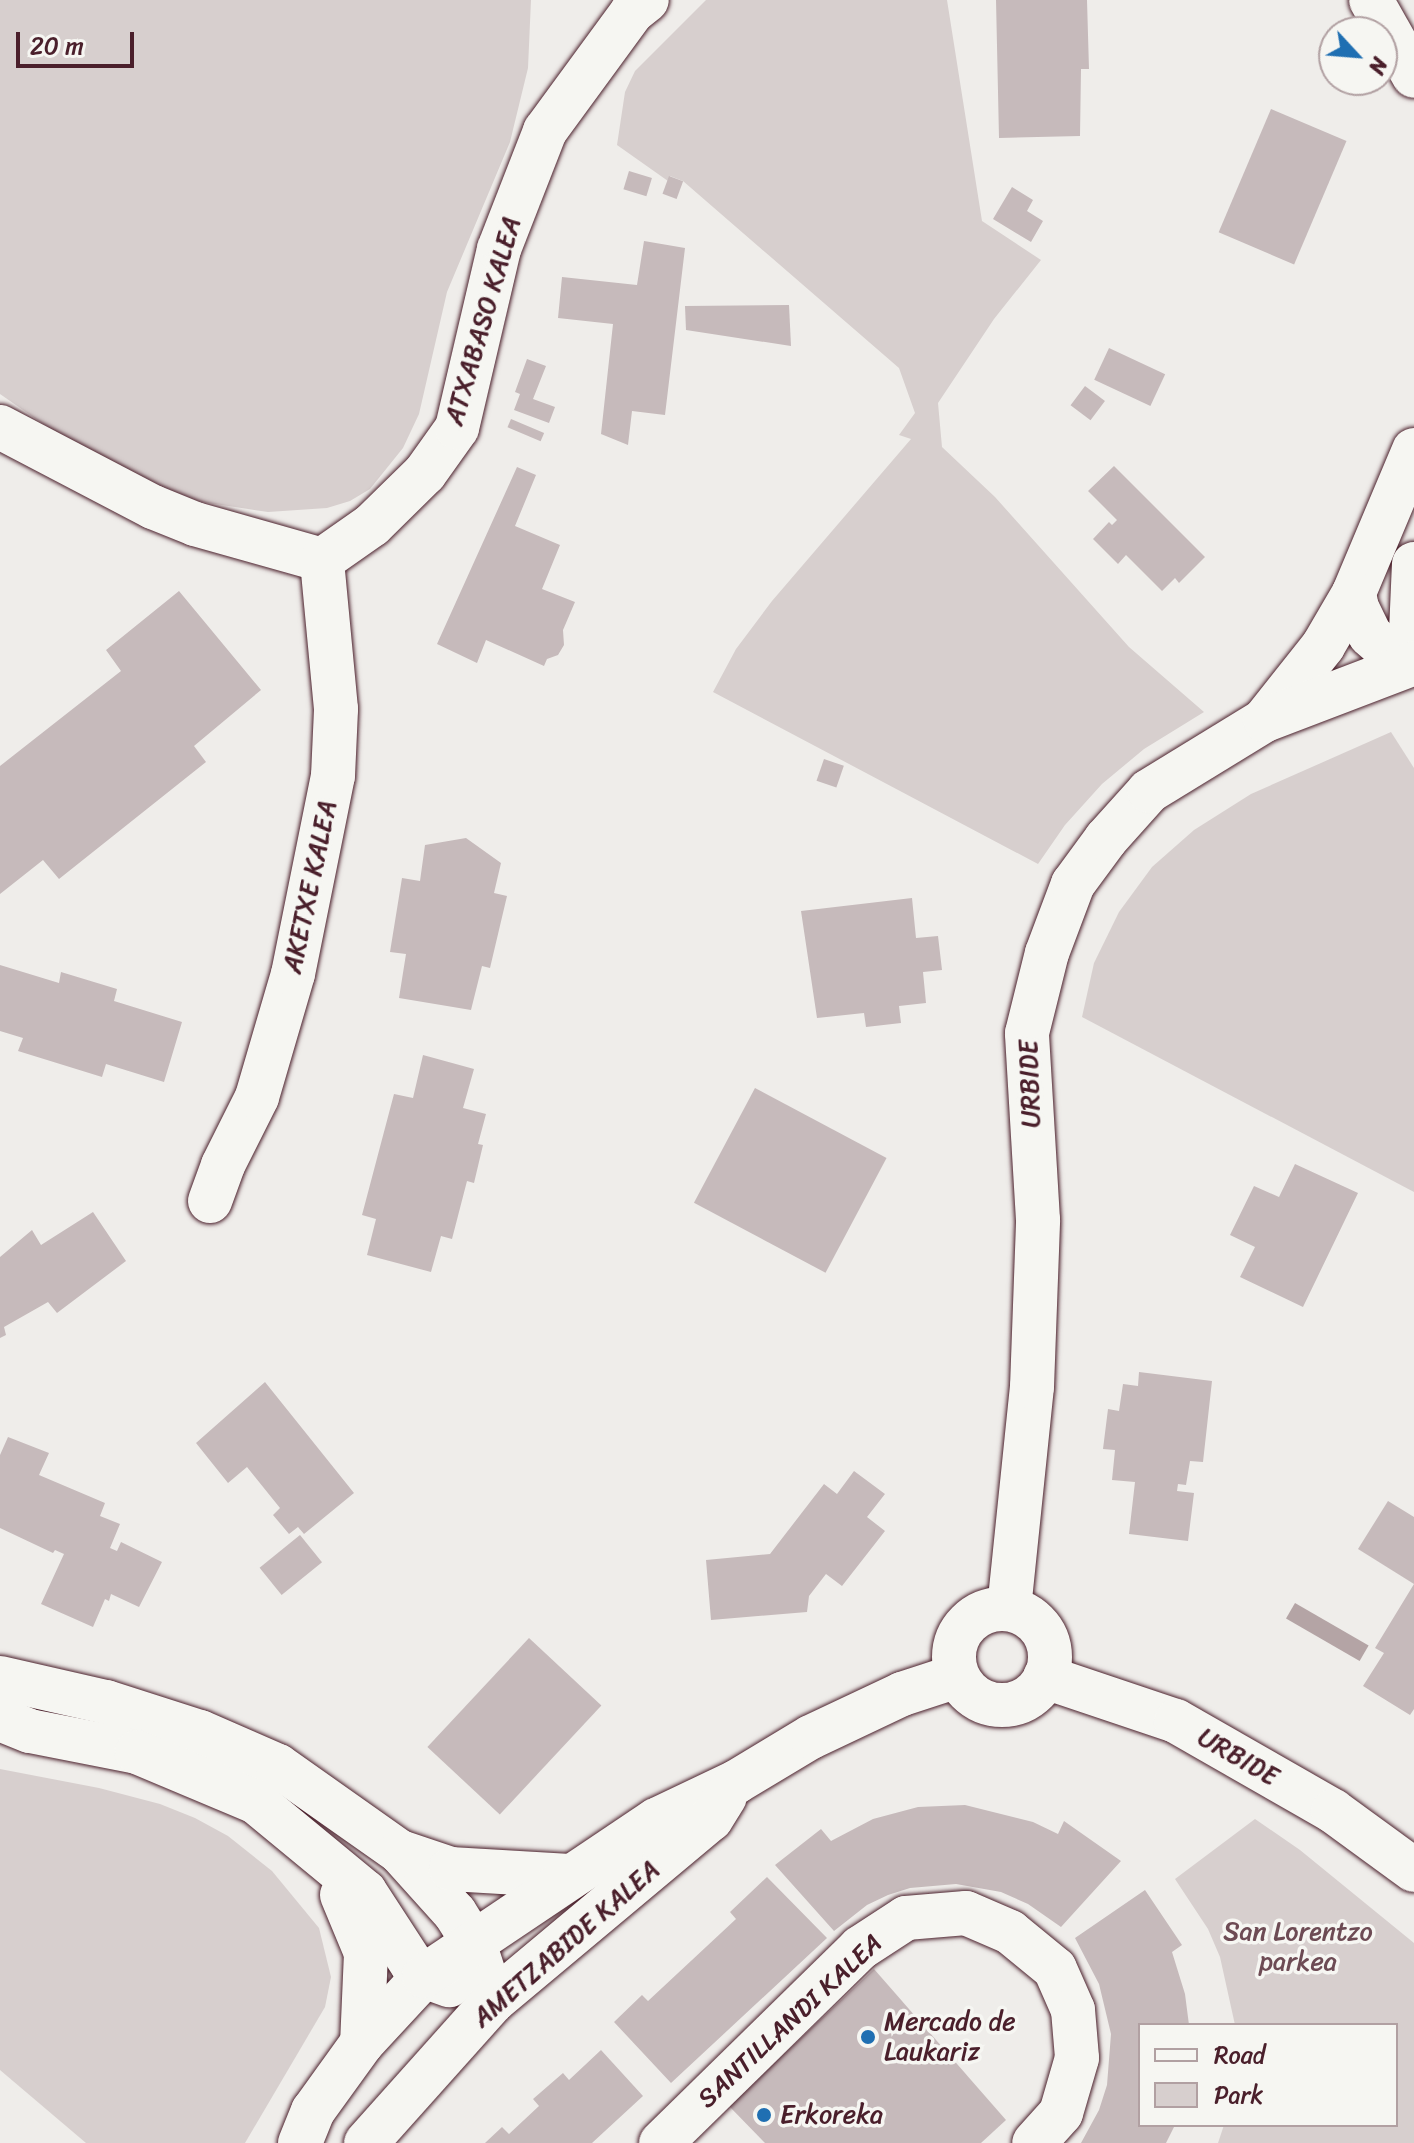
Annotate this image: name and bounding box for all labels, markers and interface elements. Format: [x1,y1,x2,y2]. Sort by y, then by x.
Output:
scale bar [20,16,138,66]
north arrow [1318,16,1398,96]
text: 20 m [30,25,84,67]
text: N [1357,50,1399,81]
street label: ATXABASO KALEA [438,213,528,429]
street label: AKETXE KALEA [276,798,344,976]
street label: URBIDE [1013,1040,1047,1128]
street label: URBIDE [1192,1722,1284,1792]
street label: AMETZABIDE KALEA [466,1854,666,2034]
park label: San Lorentzo parkea [1223,1916,1373,1978]
street label: SANTILLANDI KALEA [691,1928,889,2114]
place label: Mercado de Laukariz [884,2006,1016,2068]
legend [1138,2023,1398,2127]
marker: Mercado de Laukariz [859,2028,877,2046]
text: Road [1214,2034,1265,2076]
text: Park [1214,2074,1263,2116]
place label: Erkoreka [780,2099,883,2131]
marker: Erkoreka [755,2106,773,2124]

